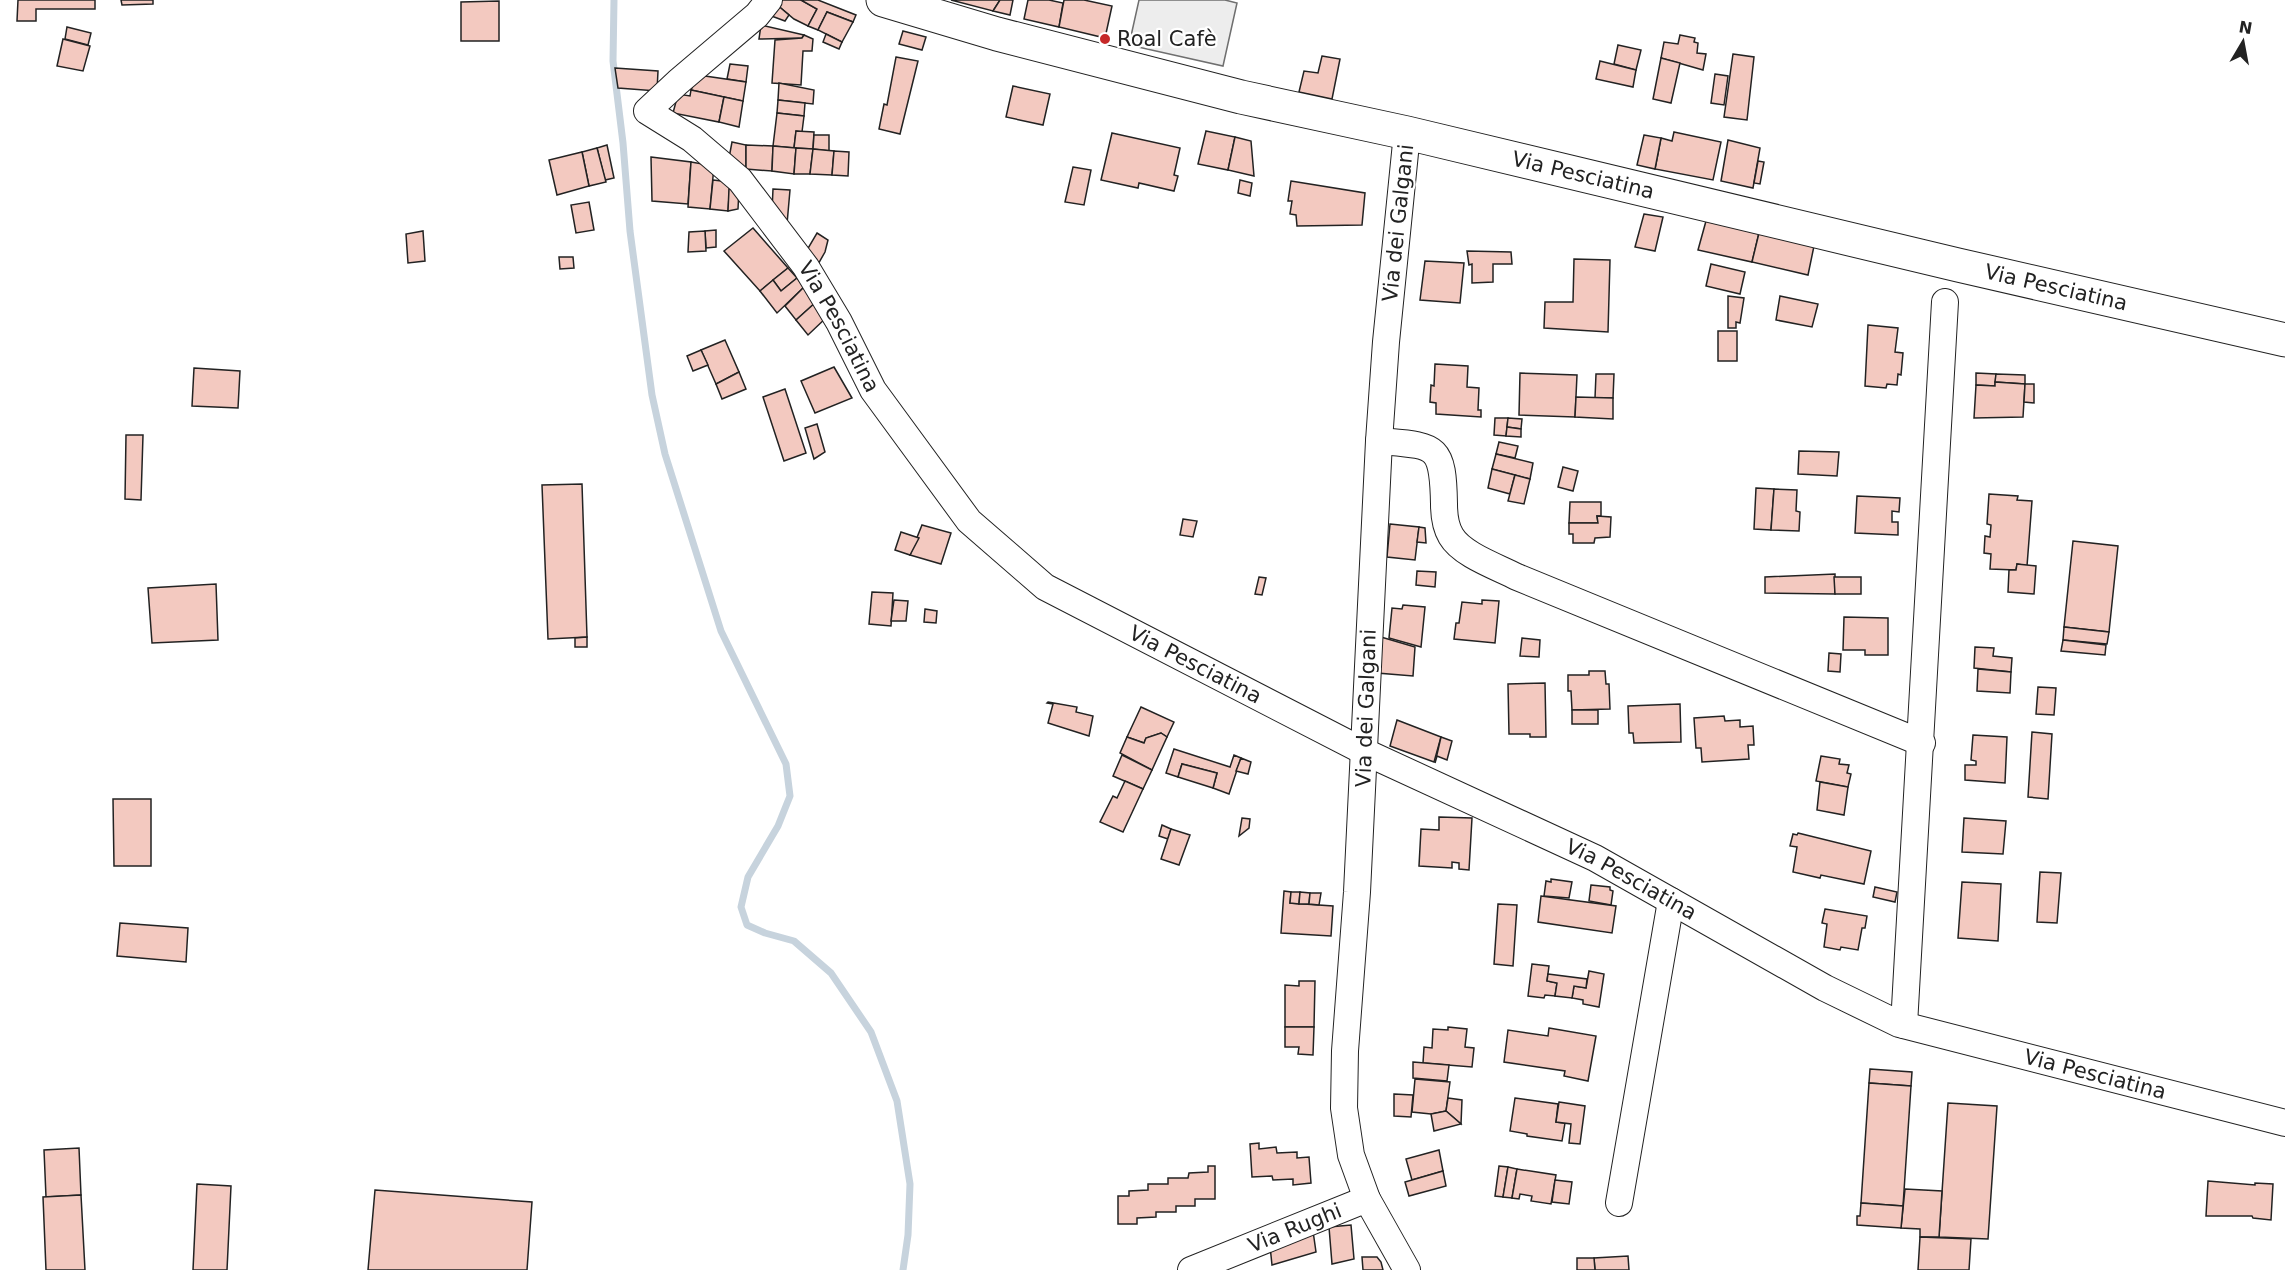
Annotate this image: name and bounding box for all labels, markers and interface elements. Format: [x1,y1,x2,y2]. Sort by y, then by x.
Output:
north arrow [2213,12,2273,72]
text: N [2237,17,2254,38]
place label: Roal Cafè [1117,27,1217,51]
marker: Roal Cafè [1098,32,1112,46]
street label: Via dei Galgani [1378,143,1418,303]
street label: Via Pesciatina [1510,147,1657,204]
street label: Via Pesciatina [793,257,884,396]
street label: Via Pesciatina [1982,260,2130,315]
street label: Via Pesciatina [1125,621,1266,709]
street label: Via dei Galgani [1351,628,1381,788]
street label: Via Pesciatina [1562,834,1701,925]
street label: Via Pesciatina [2022,1045,2169,1104]
street label: Via Rughi [1245,1198,1345,1258]

